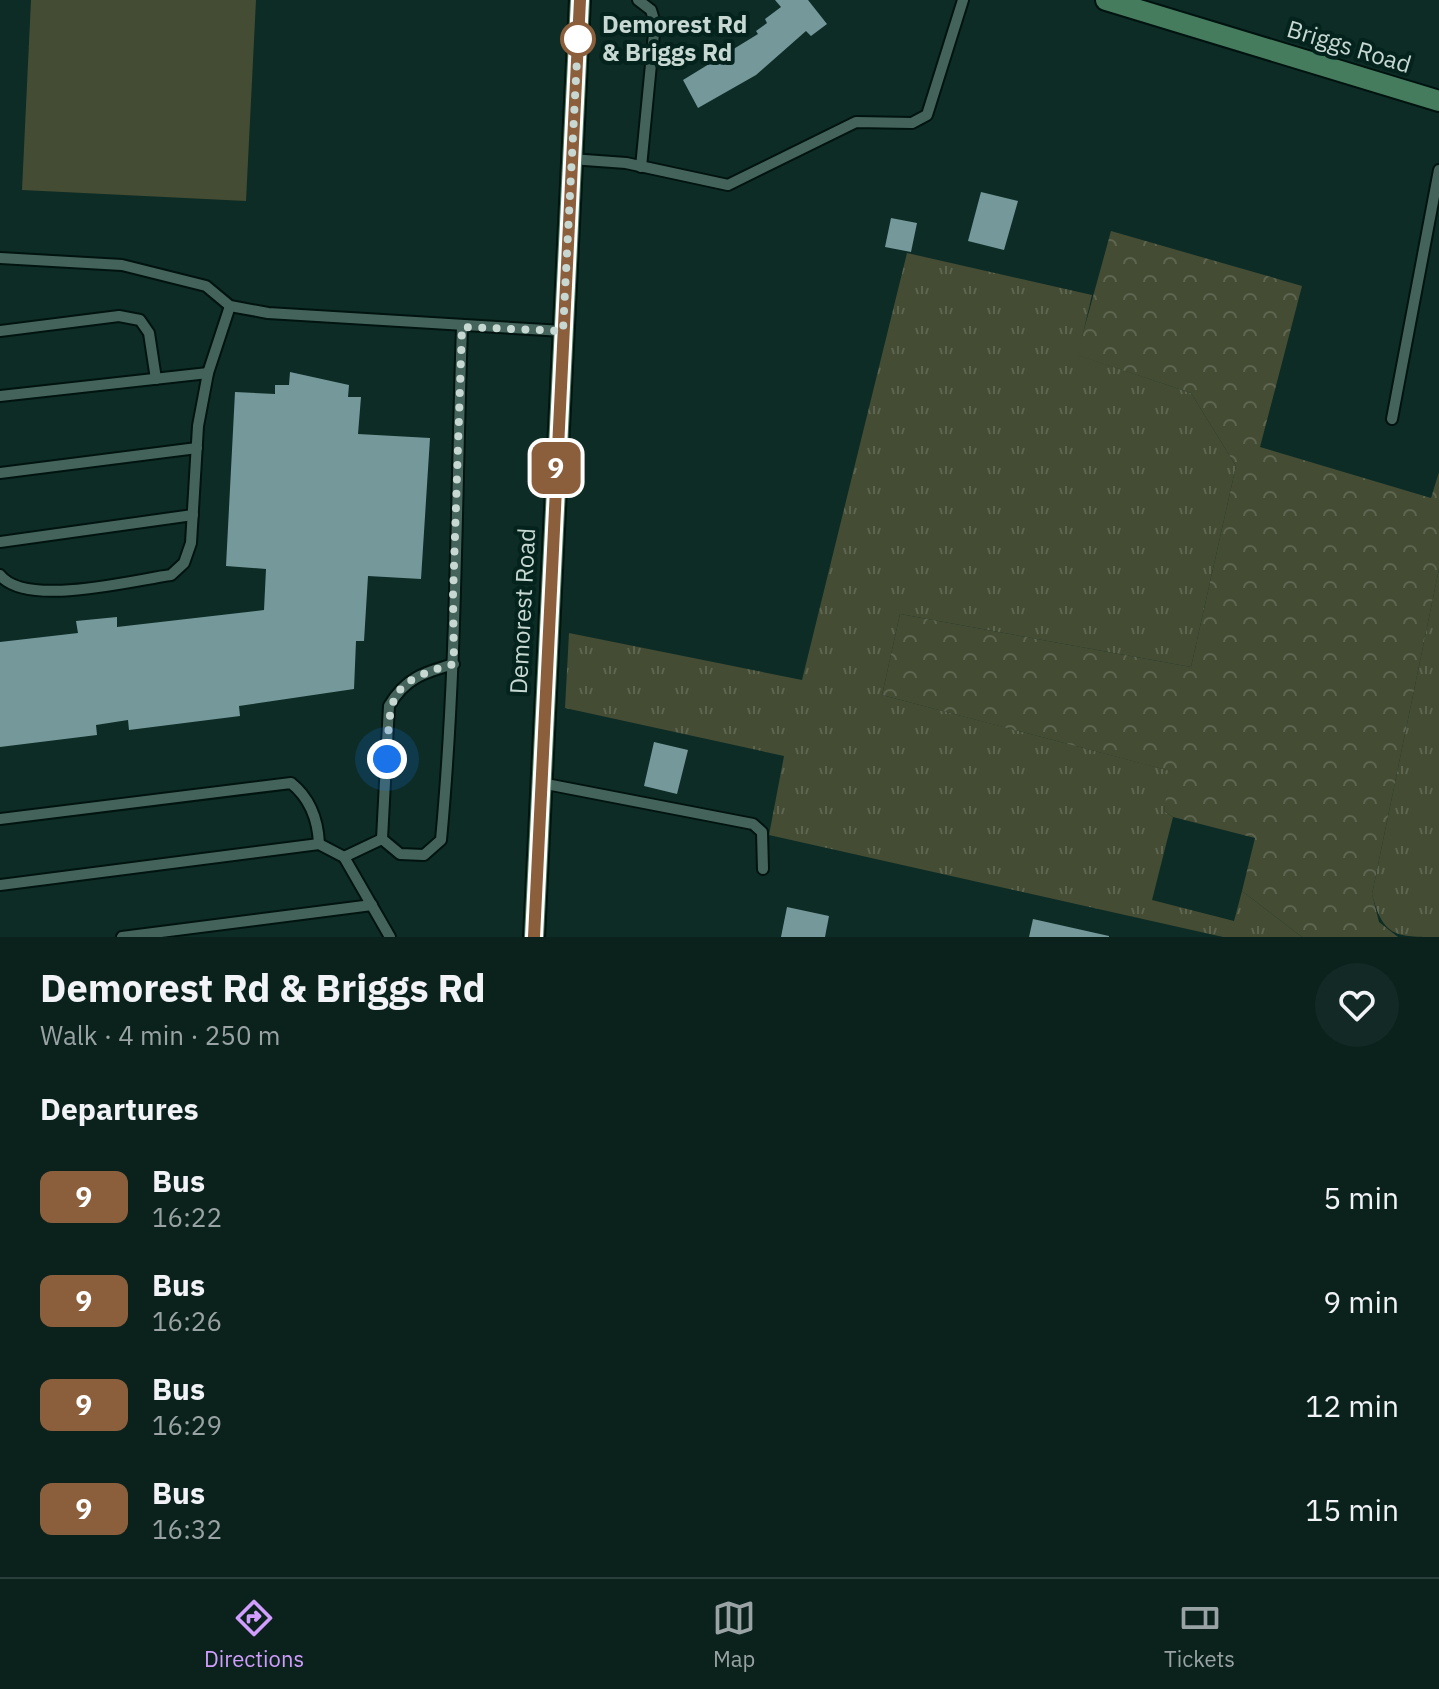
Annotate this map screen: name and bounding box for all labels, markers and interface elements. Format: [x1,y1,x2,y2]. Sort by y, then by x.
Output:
place label: Demorest Rd & Briggs Rd [602,8,747,68]
street label: Briggs Road [1283,12,1415,80]
marker: Demorest Rd & Briggs Rd [561,22,595,56]
line badge: 9 [530,442,582,494]
text: 9 [548,449,564,486]
street label: Demorest Road [502,527,542,695]
your location [367,739,407,779]
text: Demorest Rd & Briggs Rd [40,963,486,1012]
button: heart [1315,963,1399,1047]
text: Walk · 4 min · 250 m [40,1018,280,1052]
text: Departures [40,1089,199,1128]
text: Bus [152,1161,205,1200]
text: 9 [76,1178,92,1215]
text: 5 min [1323,1178,1399,1217]
text: 16:22 [152,1200,222,1234]
text: Bus [152,1265,205,1304]
text: 9 [76,1282,92,1319]
text: 9 min [1323,1282,1399,1321]
text: 16:26 [152,1304,222,1338]
text: Bus [152,1369,205,1408]
text: 9 [76,1386,92,1423]
text: 12 min [1305,1386,1399,1425]
text: 16:29 [152,1408,222,1442]
text: Bus [152,1473,205,1512]
text: 9 [76,1490,92,1527]
text: 15 min [1305,1490,1399,1529]
text: 16:32 [152,1512,222,1546]
tab: Directions [204,1596,304,1673]
tab: Map [712,1596,756,1673]
tab: Tickets [1164,1596,1235,1673]

